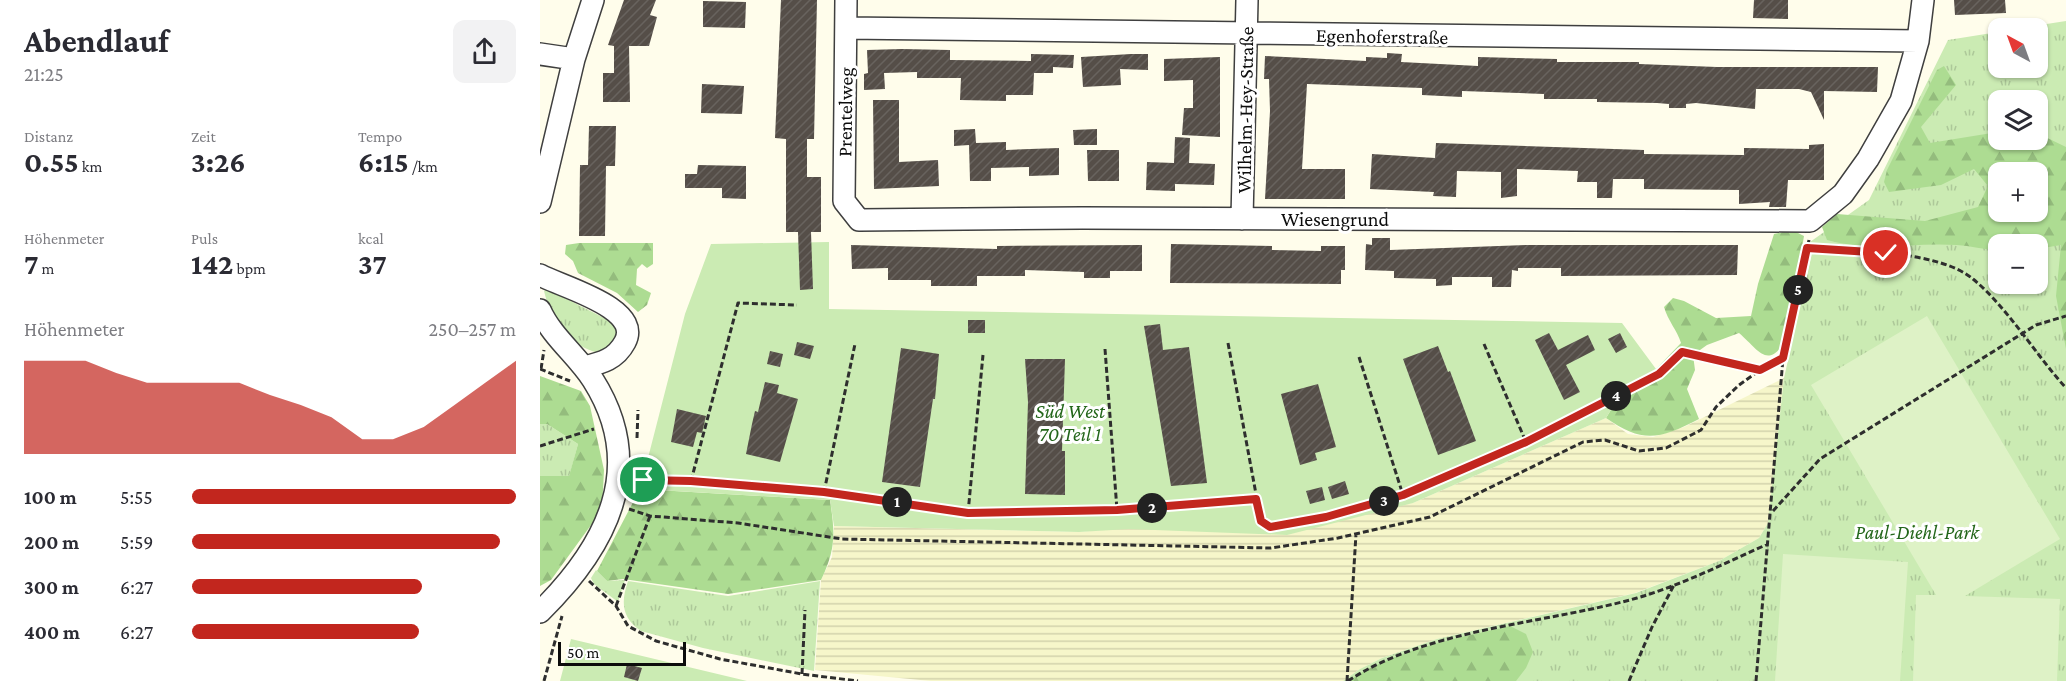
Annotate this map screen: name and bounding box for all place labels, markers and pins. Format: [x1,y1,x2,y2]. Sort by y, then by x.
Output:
pin [1860,227,1911,278]
pin: 5 [1783,275,1813,305]
pin: 4 [1601,381,1631,411]
pin [617,454,668,505]
pin: 3 [1369,486,1399,516]
pin: 1 [882,487,912,517]
pin: 2 [1137,493,1167,523]

